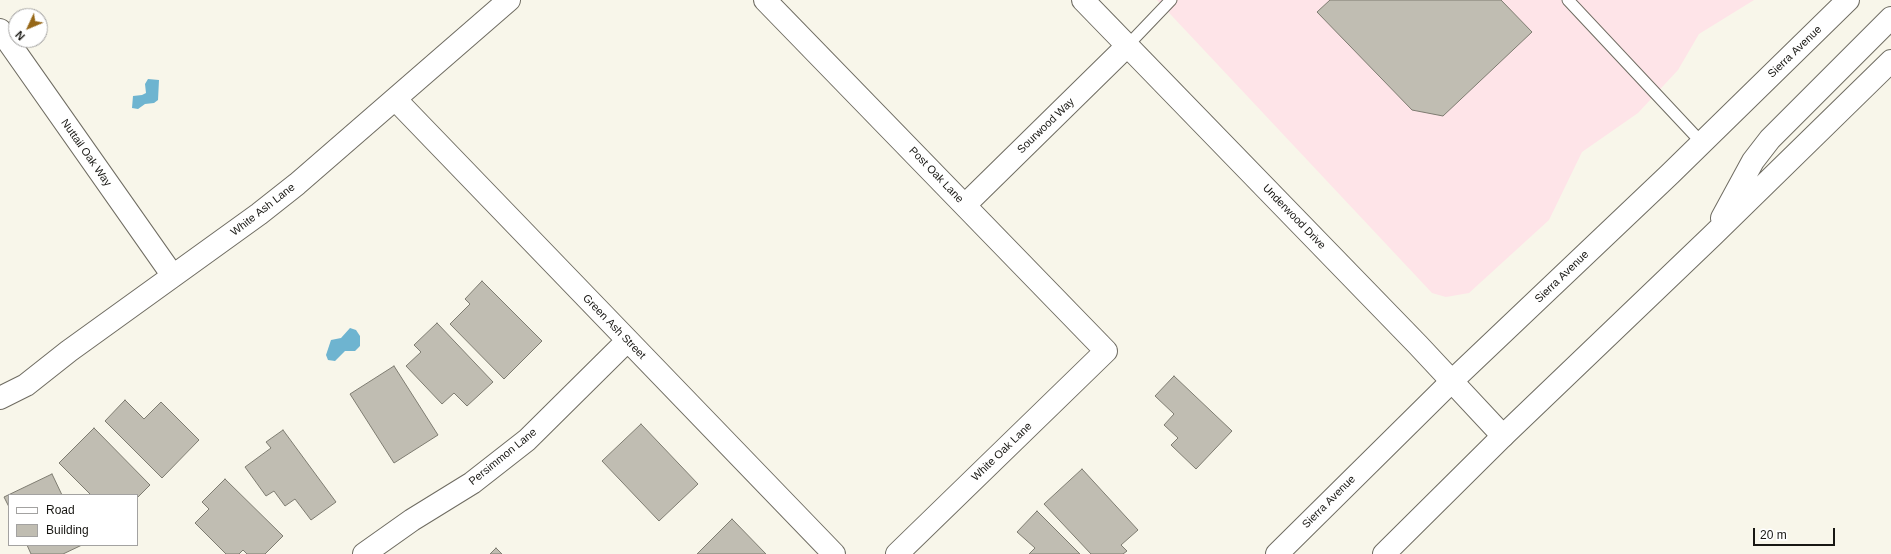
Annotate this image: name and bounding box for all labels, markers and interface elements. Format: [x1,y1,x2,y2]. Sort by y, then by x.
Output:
north arrow [8,8,48,48]
street label: Sierra Avenue [1765,23,1825,81]
text: N [13,29,27,43]
street label: Sourwood Way [1015,95,1077,157]
street label: Nuttail Oak Way [58,117,114,189]
street label: Post Oak Lane [906,144,966,206]
street label: White Ash Lane [228,181,298,239]
street label: Underwood Drive [1260,182,1328,252]
street label: Sierra Avenue [1532,248,1592,306]
street label: Green Ash Street [580,292,648,362]
street label: White Oak Lane [969,420,1035,484]
street label: Persimmon Lane [467,426,539,488]
street label: Sierra Avenue [1300,473,1358,531]
legend [8,494,138,546]
text: Road [46,503,75,517]
scale bar [1755,520,1837,546]
text: Building [46,523,89,537]
text: 20 m [1760,528,1787,542]

